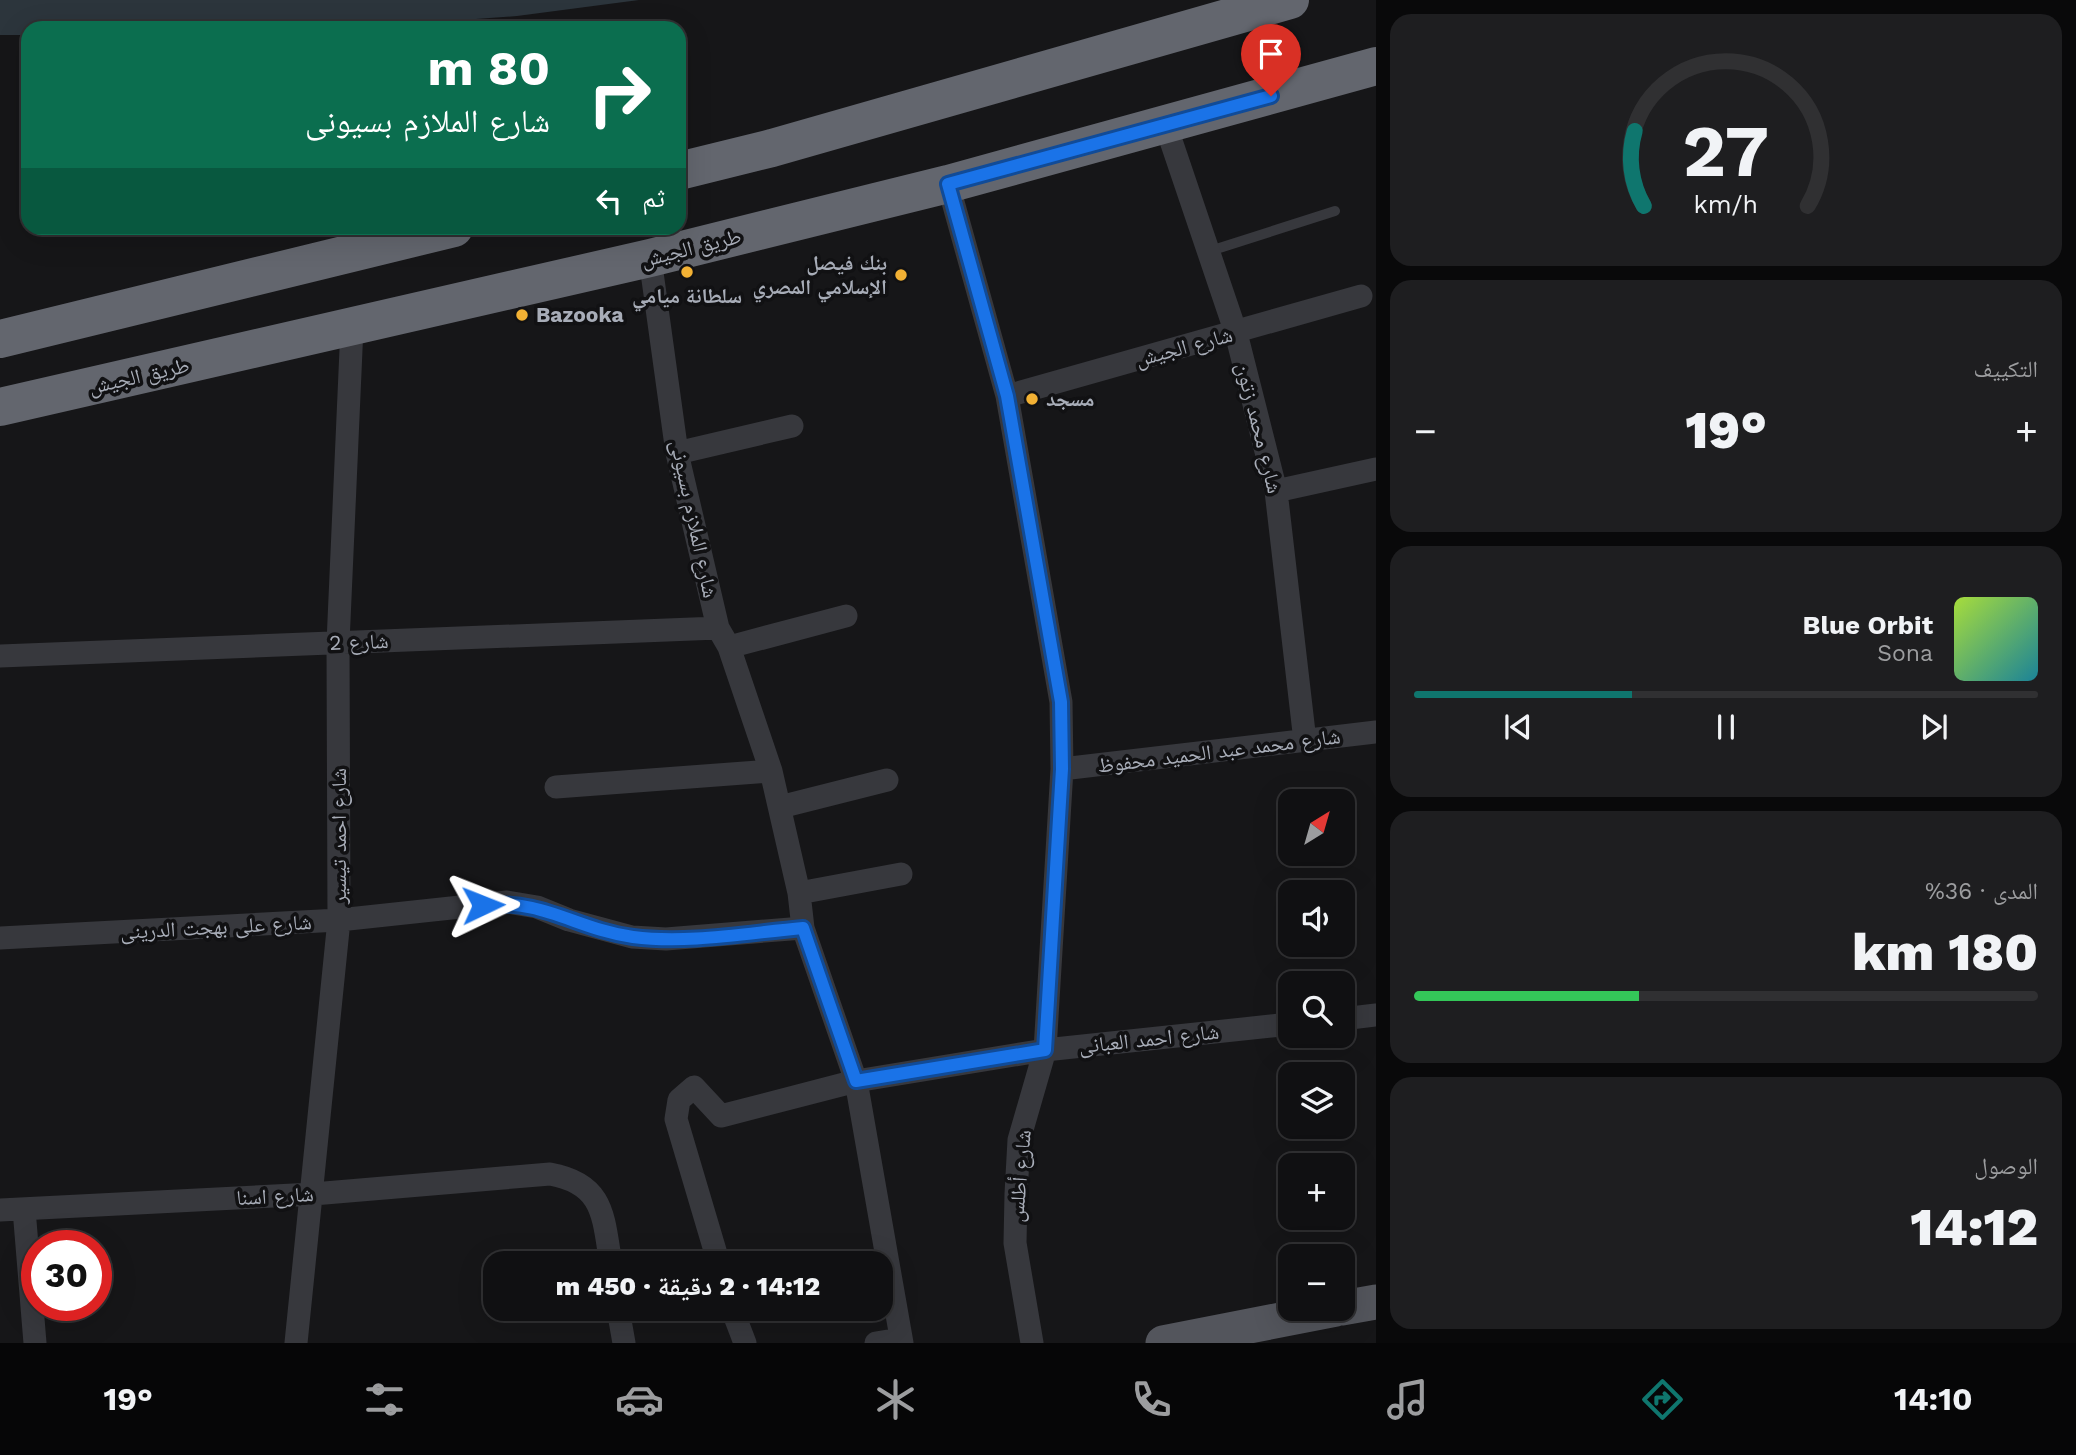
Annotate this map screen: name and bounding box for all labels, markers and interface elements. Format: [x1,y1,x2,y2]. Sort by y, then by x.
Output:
pin [1241,24,1301,96]
icon: arrive [1252,35,1290,73]
text: 80 m [428,39,550,97]
icon: right [574,49,665,140]
text: شارع الملازم بسيونى [305,102,550,140]
text: 27 [1683,108,1769,194]
icon: left [590,182,628,220]
text: ثم [642,183,665,213]
text: km/h [1694,190,1758,219]
street label: طريق الجيش [638,223,744,273]
place label: بنك فيصل الإسلامي المصري [753,250,887,303]
marker: سلطانة ميامي [679,264,695,280]
marker: بنك فيصل الإسلامي المصري [893,267,909,283]
place label: سلطانة ميامي [632,283,742,312]
place label: Bazooka [536,302,624,327]
marker: Bazooka [514,307,530,323]
street label: شارع الجيش [1133,322,1235,372]
street label: طريق الجيش [86,352,192,400]
text: التكييف [1973,356,2038,383]
street label: شارع محمد زتون [1230,360,1288,496]
place label: مسجد [1046,386,1095,411]
marker: مسجد [1024,391,1040,407]
text: 19° [1685,400,1767,461]
text: − [1414,409,1437,453]
text: + [2015,409,2038,453]
street label: شارع الملازم بسيونى [664,438,723,601]
text: Blue Orbit [1803,610,1933,640]
street label: شارع 2 [329,628,389,656]
text: Sona [1877,640,1933,667]
icon: previous [1499,708,1537,746]
icon: pause [1707,708,1745,746]
icon: next [1915,708,1953,746]
street label: شارع محمد عبد الحميد محفوظ [1096,723,1342,779]
street label: شارع احمد تيسير [326,768,352,905]
north arrow [1278,789,1354,866]
map controls [1278,789,1355,1321]
position arrow [446,868,520,942]
text: المدى · 36% [1925,878,2038,905]
button: sound [1278,880,1355,957]
street label: شارع على بهجت الدرينى [120,909,312,945]
text: 180 km [1852,922,2038,983]
button: search [1278,971,1355,1048]
street label: شارع احمد العبانى [1078,1019,1220,1059]
button: layers [1278,1062,1355,1139]
street label: شارع أطلس [1003,1129,1037,1223]
button: + [1278,1153,1355,1230]
text: الوصول [1974,1153,2038,1180]
street label: شارع اسنا [236,1181,314,1211]
text: 14:12 [1910,1197,2038,1258]
speed limit sign: 30 [21,1230,112,1321]
button: − [1278,1244,1355,1321]
text: 14:12 · 2 دقيقة · 450 m [556,1271,820,1301]
icon: filters [360,1375,409,1424]
icon: car [615,1375,664,1424]
icon: climate [871,1375,920,1424]
icon: phone [1127,1375,1176,1424]
icon: music [1383,1375,1432,1424]
icon: directions [1638,1375,1687,1424]
text: 19° [103,1380,153,1418]
text: 14:10 [1894,1380,1973,1418]

